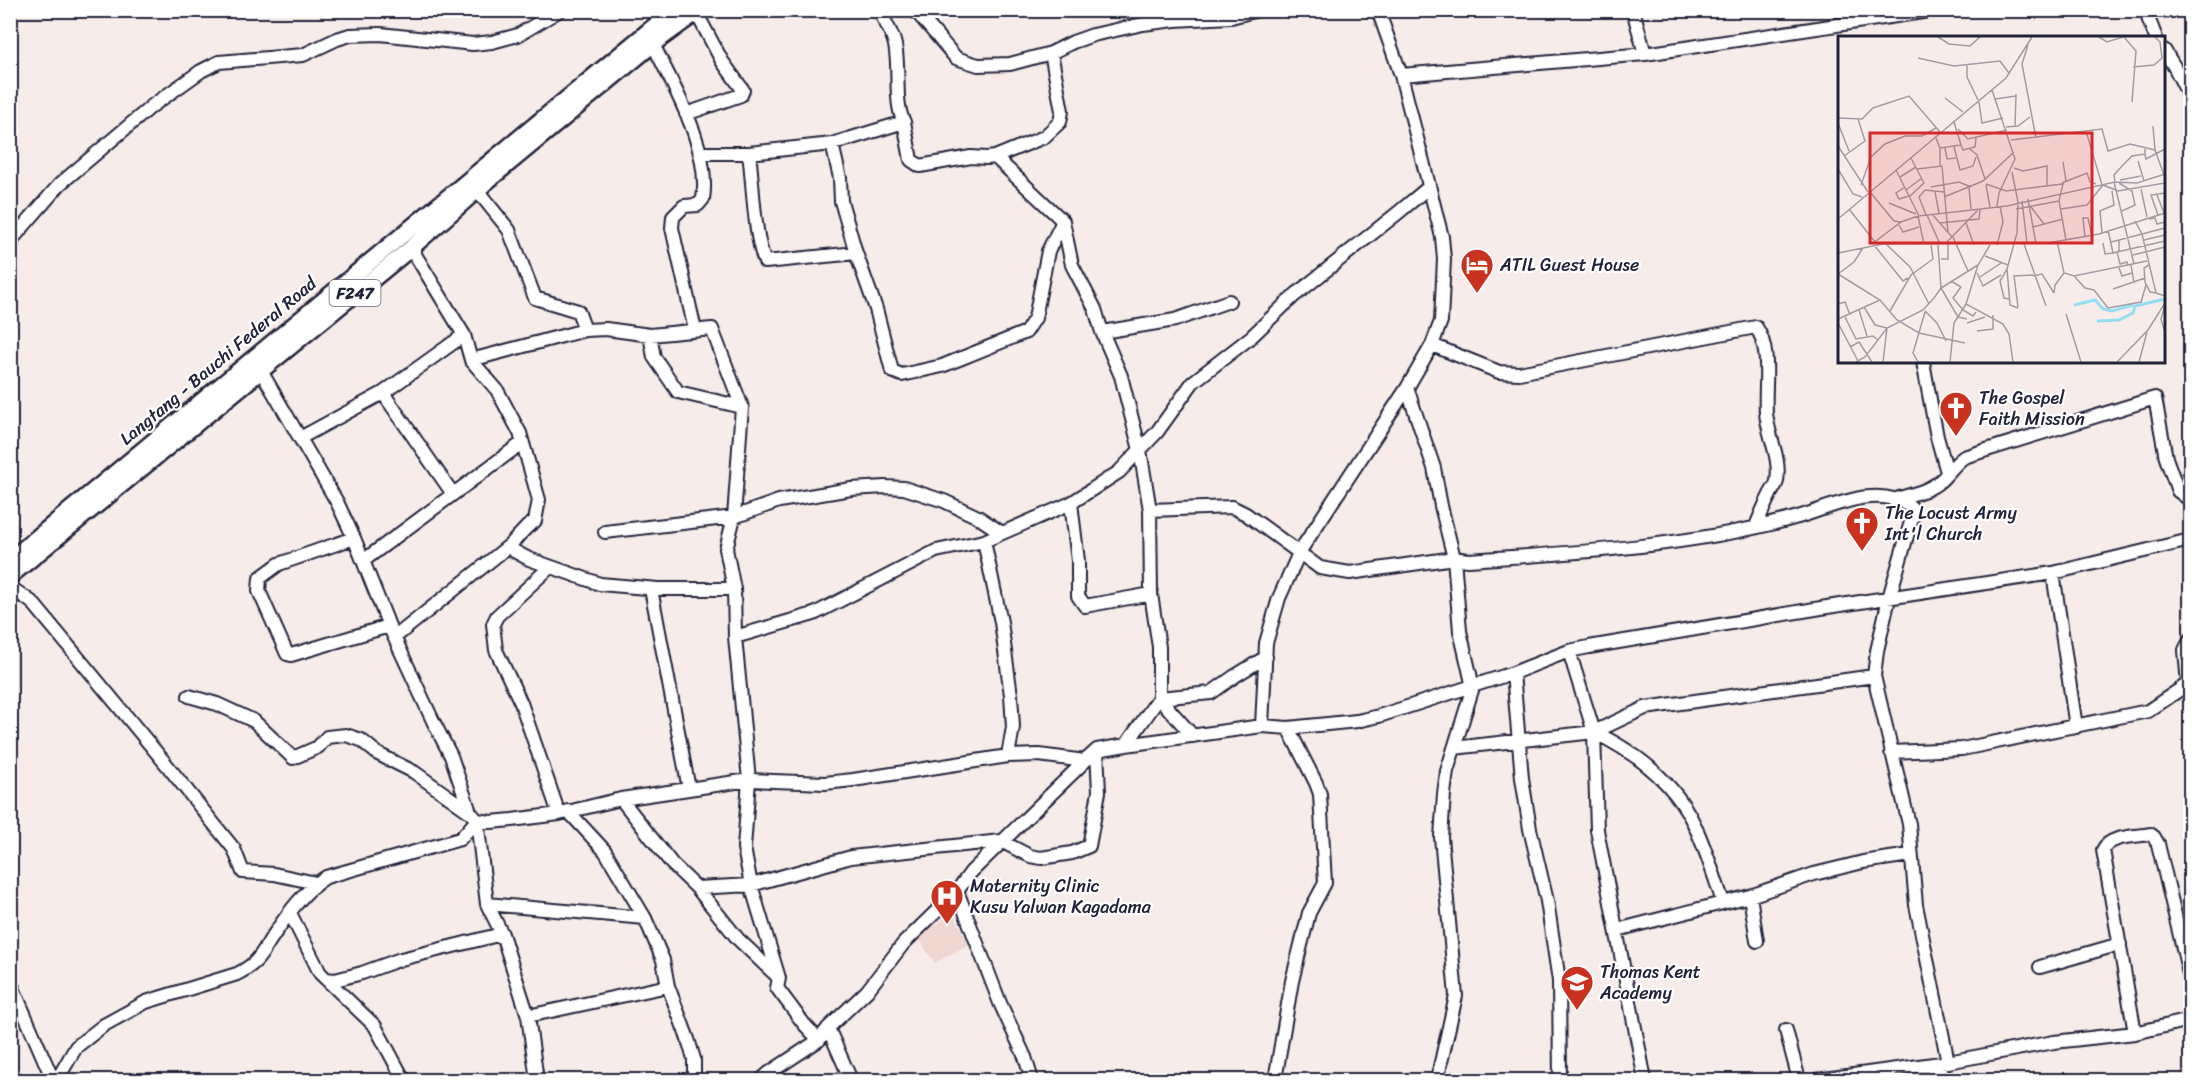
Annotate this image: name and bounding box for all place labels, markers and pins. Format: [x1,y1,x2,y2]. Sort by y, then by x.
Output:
hotel icon: ATIL Guest House [1459,247,1495,294]
place label: ATIL Guest House [1499,249,1639,281]
place label: The Gospel Faith Mission [1979,382,2085,435]
church icon: The Gospel Faith Mission [1938,390,1974,437]
place label: The Locust Army Int'l Church [1884,497,2017,550]
church icon: The Locust Army Int'l Church [1844,505,1880,552]
place label: Maternity Clinic Kusu Yalwan Kagadama [970,870,1152,923]
hospital icon: Maternity Clinic Kusu Yalwan Kagadama [929,878,965,925]
place label: Thomas Kent Academy [1599,956,1701,1009]
school or university icon: Thomas Kent Academy [1559,964,1595,1011]

